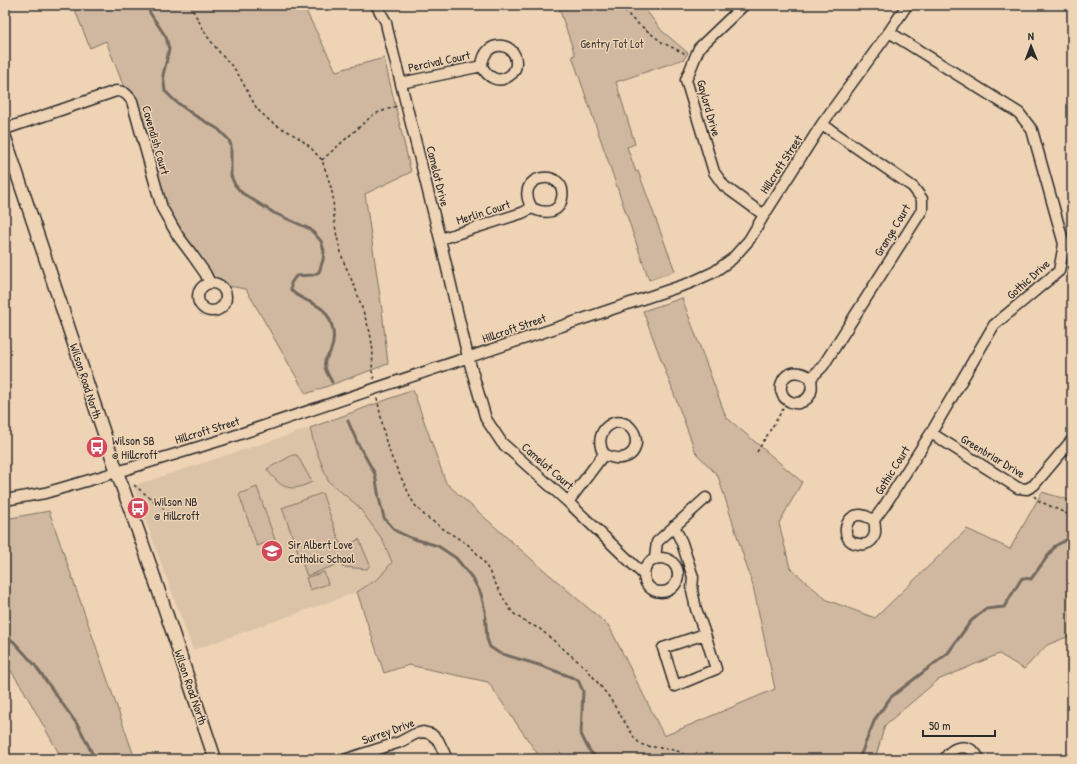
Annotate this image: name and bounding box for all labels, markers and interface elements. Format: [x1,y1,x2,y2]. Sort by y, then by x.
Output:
north arrow [1011,26,1051,66]
text: N [1028,29,1034,43]
park label: Gentry Tot Lot [580,35,645,52]
street label: Percival Court [406,46,472,76]
street label: Gaylord Drive [693,78,725,139]
street label: Cavendish Court [138,104,174,177]
street label: Hillcroft Street [756,131,807,197]
street label: Camelot Drive [422,144,454,208]
street label: Merlin Court [454,195,513,229]
street label: Grange Court [870,200,915,259]
street label: Gothic Drive [1003,255,1053,303]
street label: Hillcroft Street [480,309,549,347]
street label: Wilson Road North [66,341,106,421]
street label: Hillcroft Street [173,412,242,448]
street label: Greenbriar Drive [958,430,1029,482]
place label: Wilson SB @ Hillcroft [112,432,158,463]
bus stop icon: Wilson SB @ Hillcroft [84,434,110,460]
street label: Camelot Court [518,439,578,494]
street label: Gothic Court [870,442,914,498]
place label: Wilson NB @ Hillcroft [154,493,200,524]
bus stop icon: Wilson NB @ Hillcroft [125,495,151,521]
place label: Sir Albert Love Catholic School [288,536,355,567]
school or university icon: Sir Albert Love Catholic School [259,538,285,564]
street label: Wilson Road North [170,647,212,727]
scale bar [923,712,995,738]
street label: Surrey Drive [359,714,417,748]
text: 50 m [929,717,950,734]

